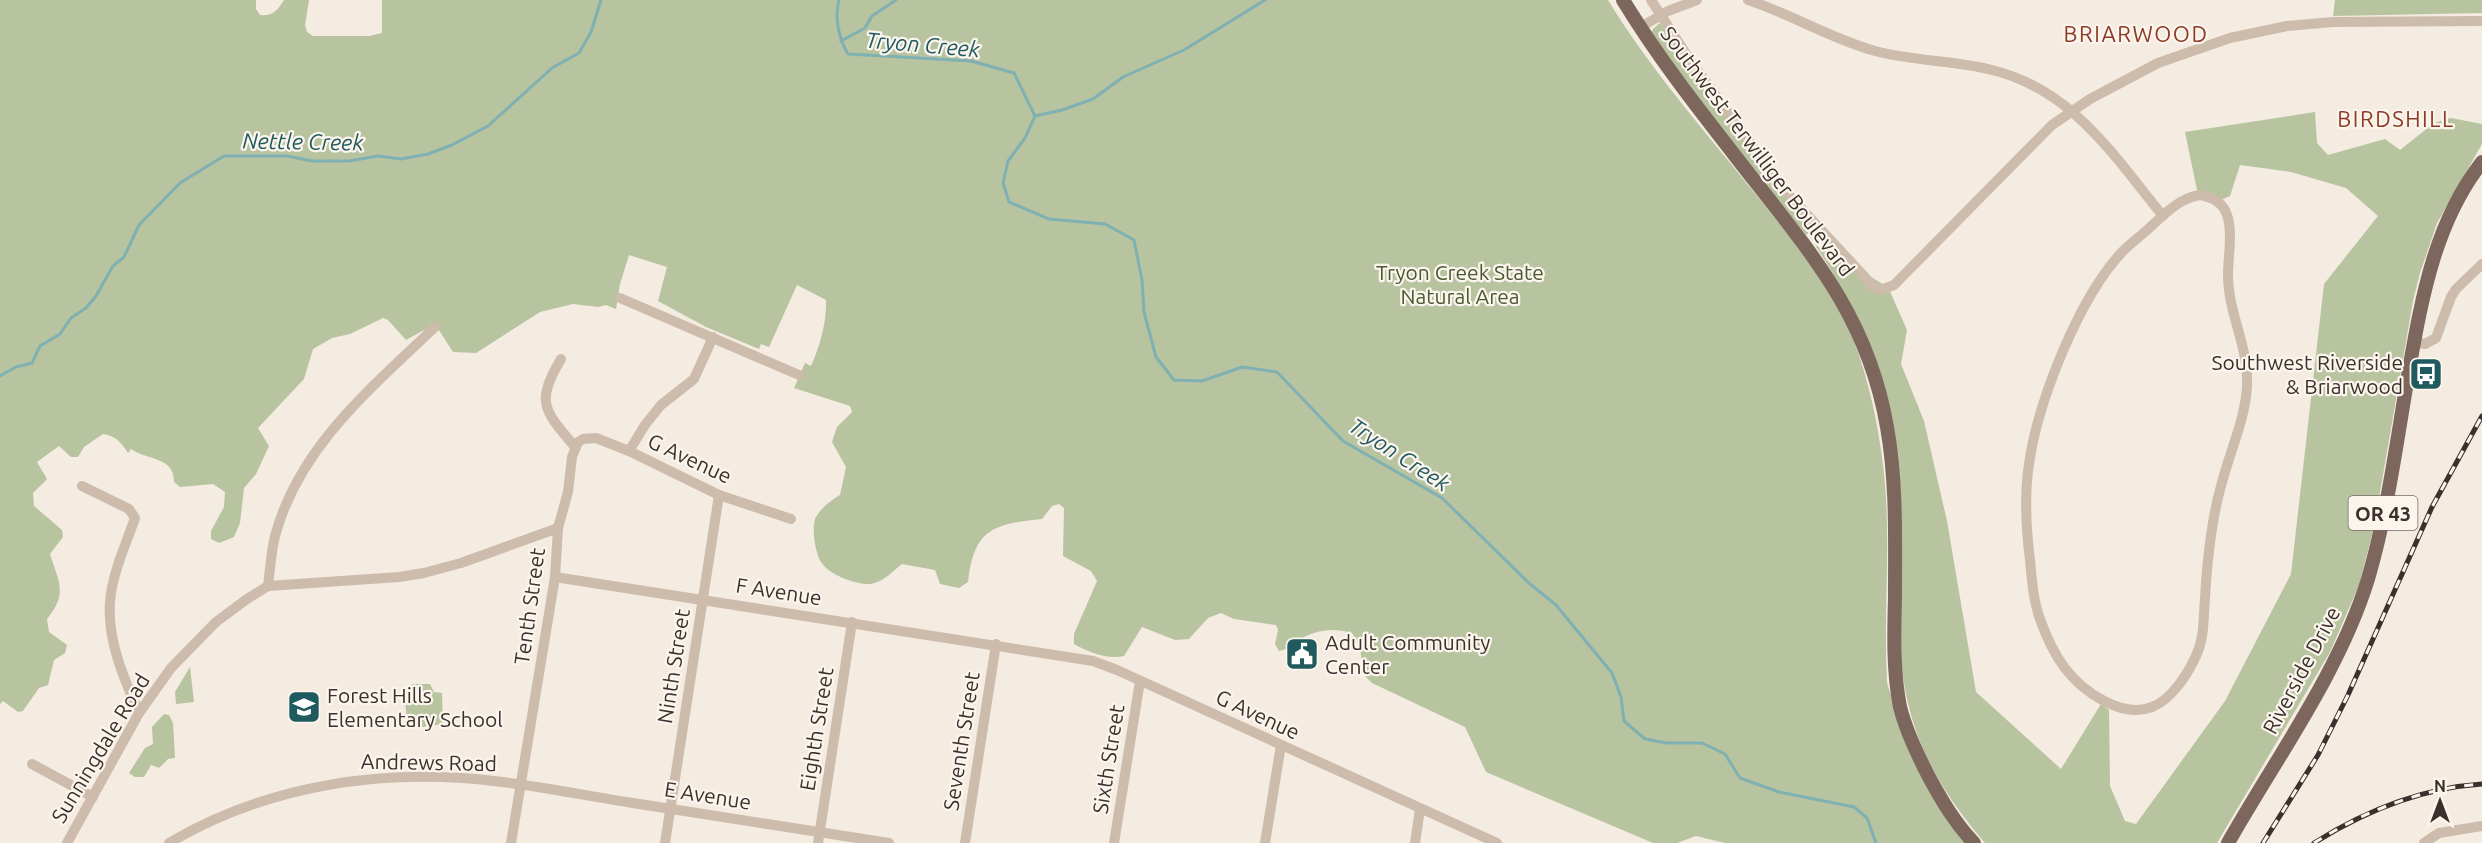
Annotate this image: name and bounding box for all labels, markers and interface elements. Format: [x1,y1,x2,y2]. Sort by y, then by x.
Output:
district label: BRIARWOOD [2064,21,2208,46]
street label: Southwest Terwilliger Boulevard [1656,22,1860,280]
water label: Tryon Creek [865,27,982,62]
district label: BIRDSHILL [2337,106,2455,131]
water label: Nettle Creek [242,127,365,155]
park label: Tryon Creek State Natural Area [1376,260,1544,308]
place label: Southwest Riverside & Briarwood [2211,350,2403,398]
bus stop icon: Southwest Riverside & Briarwood [2408,356,2444,392]
water label: Tryon Creek [1345,412,1455,496]
street label: G Avenue [644,428,736,488]
road number: OR 43 [2348,496,2418,530]
street label: Tenth Street [509,546,549,666]
street label: F Avenue [734,572,824,610]
street label: Riverside Drive [2257,602,2345,738]
street label: Ninth Street [652,607,694,725]
place label: Adult Community Center [1325,630,1490,678]
public building icon: Adult Community Center [1284,636,1320,672]
street label: Eighth Street [794,666,838,792]
street label: Sunningdale Road [46,669,154,827]
street label: Seventh Street [938,670,984,812]
place label: Forest Hills Elementary School [327,683,503,731]
street label: G Avenue [1212,684,1304,744]
school or university icon: Forest Hills Elementary School [286,689,322,725]
street label: Sixth Street [1088,703,1128,815]
street label: Andrews Road [361,749,497,775]
north arrow [2410,771,2470,831]
street label: E Avenue [663,776,753,814]
text: N [2434,777,2446,795]

